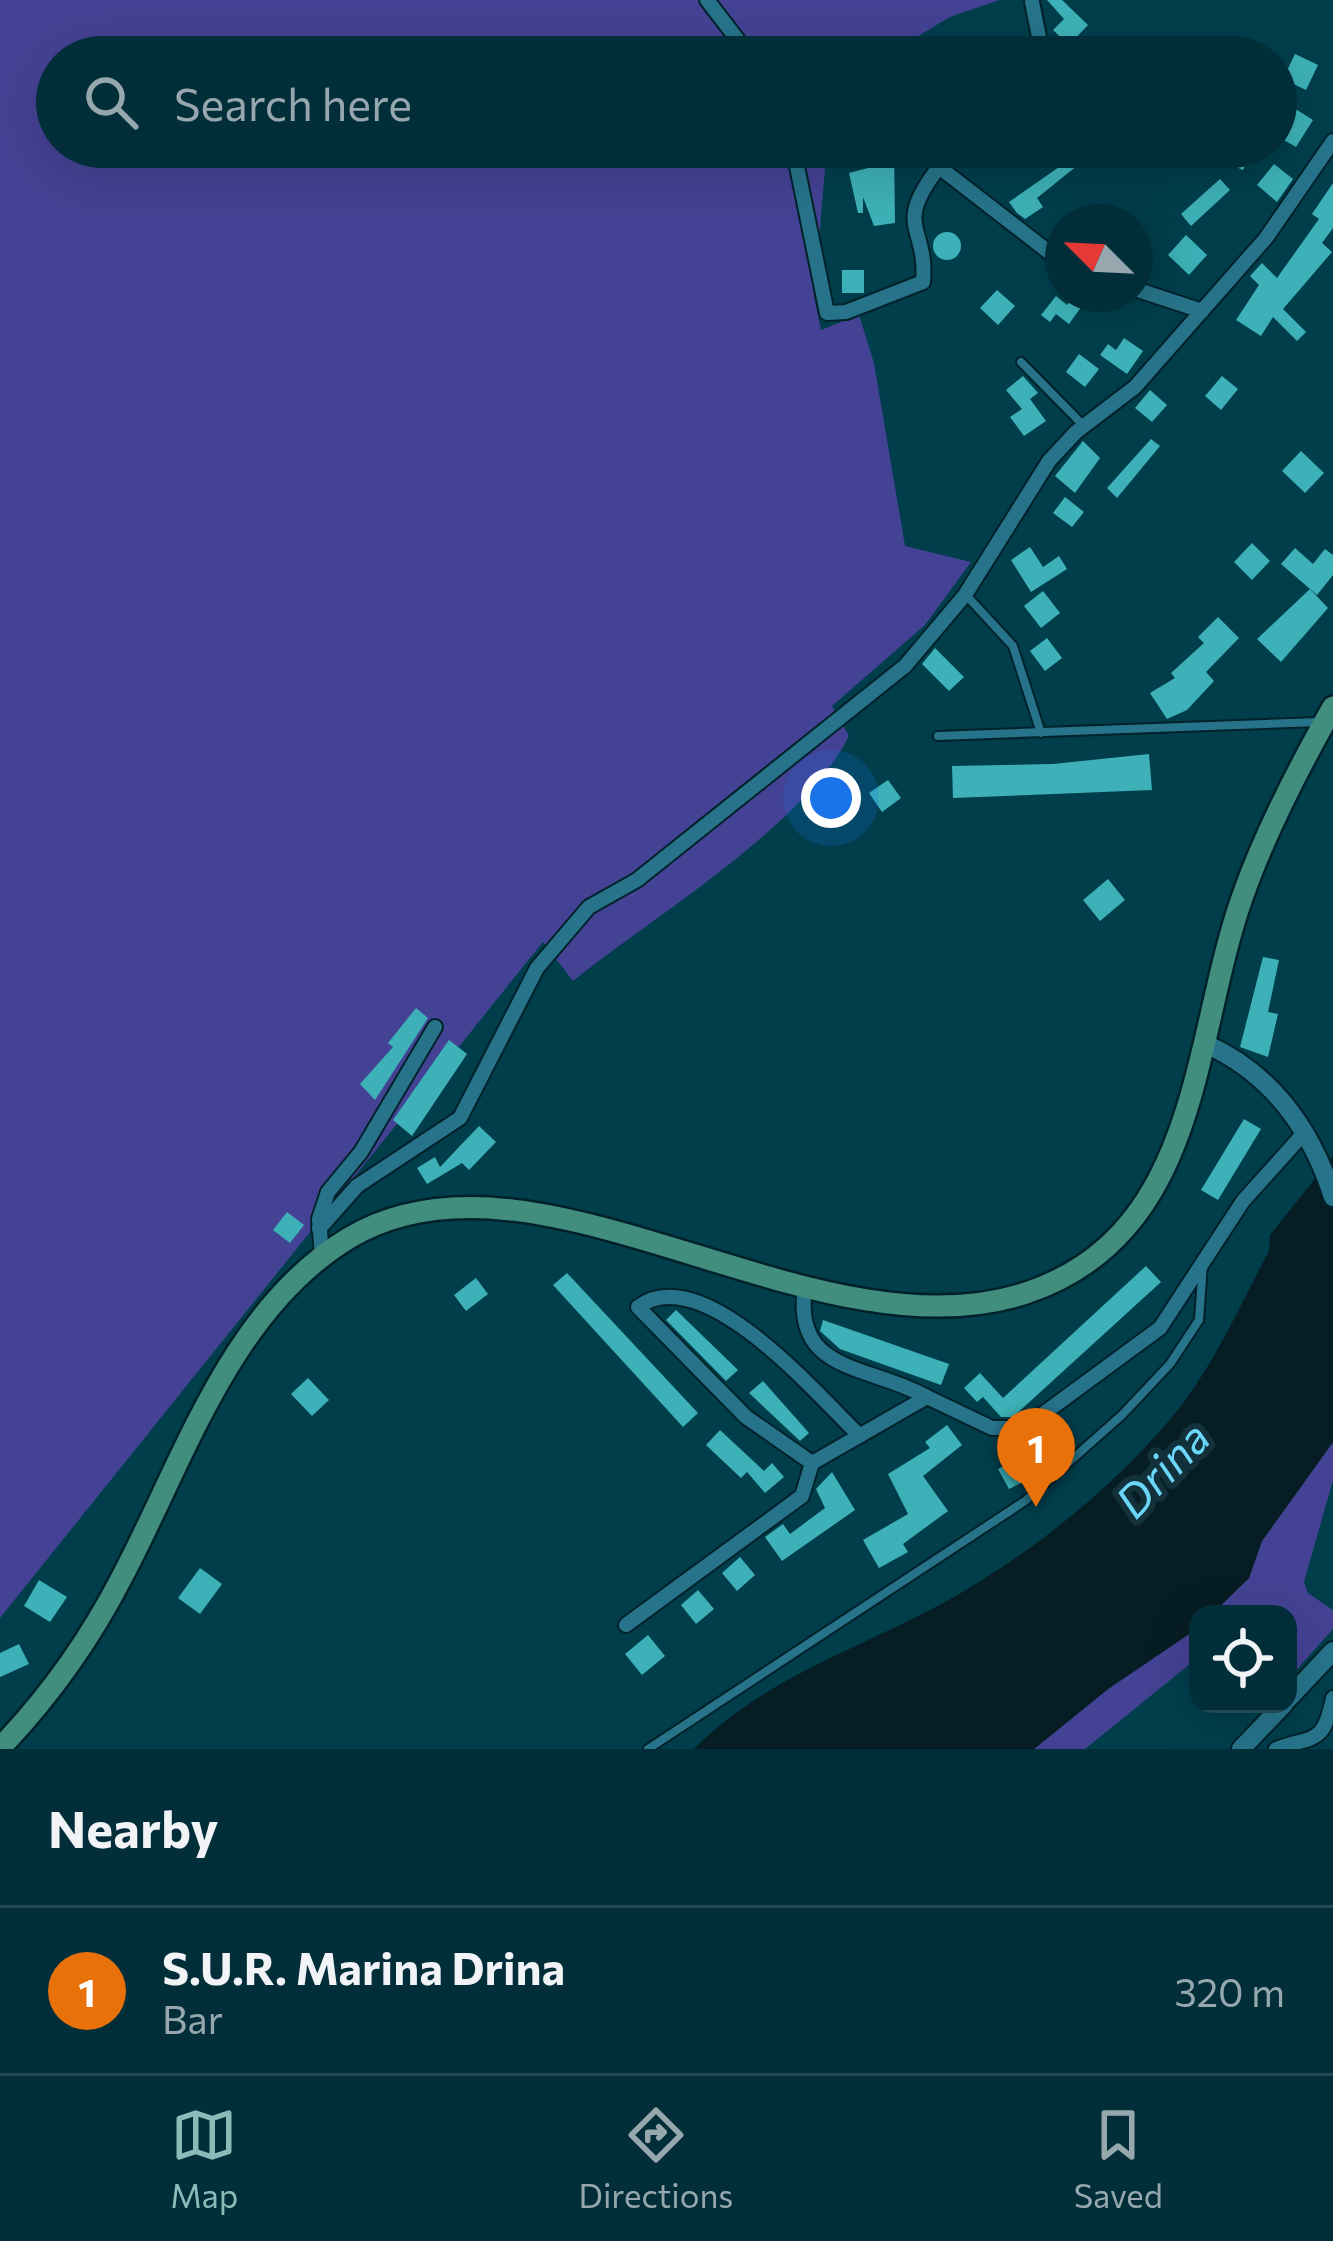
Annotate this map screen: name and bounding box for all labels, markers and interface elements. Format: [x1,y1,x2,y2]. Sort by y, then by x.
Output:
search box [36,36,1297,168]
icon: search [78,69,144,135]
text: Search here [174,75,412,130]
north arrow [1045,204,1153,312]
your location [801,768,861,828]
pin: 1 [997,1408,1075,1507]
water label: Drina [1102,1409,1220,1527]
map controls [1189,1605,1297,1713]
button: locate [1189,1605,1297,1713]
text: Nearby [48,1796,218,1859]
text: S.U.R. Marina Drina [162,1939,565,1994]
text: 1 [78,1967,96,2015]
text: 320 m [1174,1967,1285,2015]
text: Bar [162,1994,223,2042]
tab: Map [170,2102,238,2215]
tab: Directions [579,2102,733,2215]
tab: Saved [1074,2102,1163,2215]

